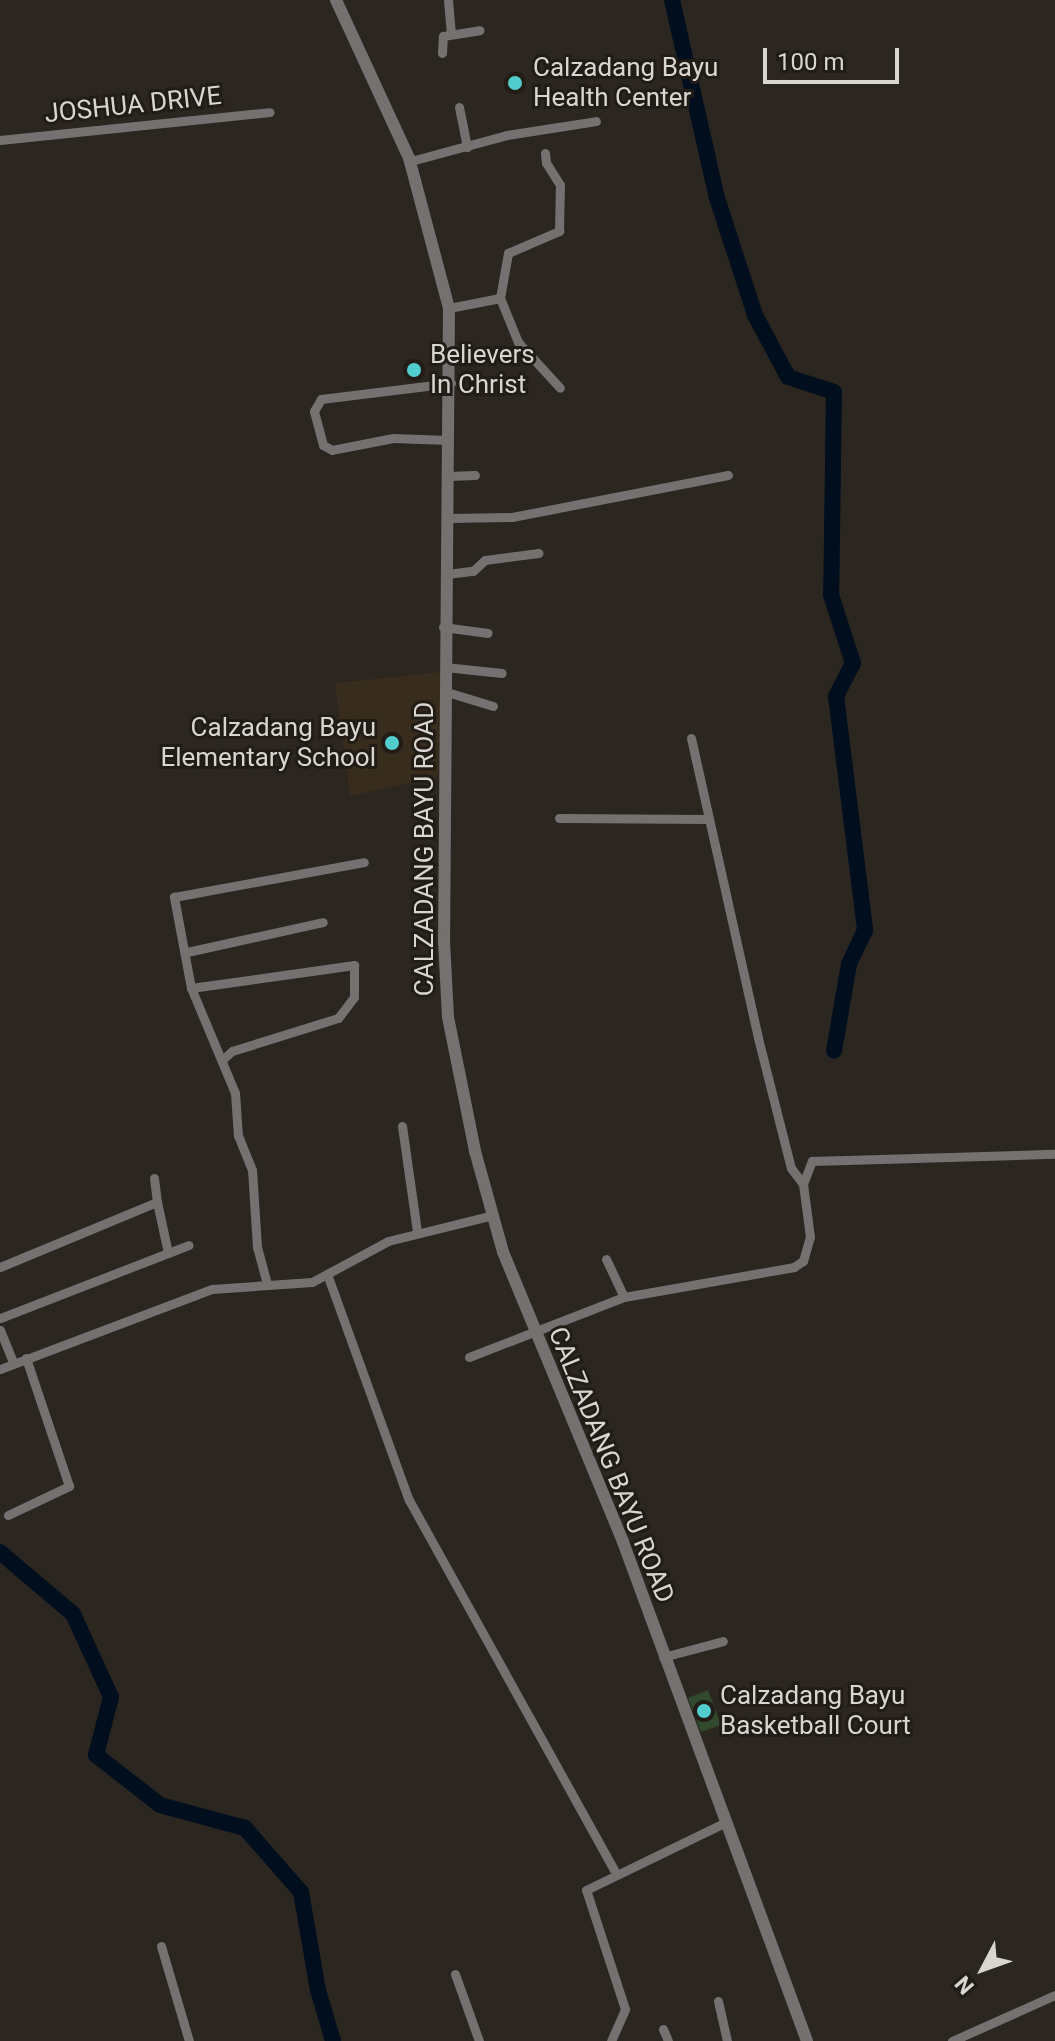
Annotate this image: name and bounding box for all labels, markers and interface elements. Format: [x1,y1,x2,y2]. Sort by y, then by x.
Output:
scale bar [767,32,903,82]
text: 100 m [777,48,844,76]
place label: Calzadang Bayu Health Center [533,52,718,114]
marker: Calzadang Bayu Health Center [504,72,526,94]
street label: JOSHUA DRIVE [43,80,223,130]
place label: Believers In Christ [430,339,535,400]
marker: Believers In Christ [405,361,423,379]
street label: CALZADANG BAYU ROAD [409,702,441,996]
place label: Calzadang Bayu Elementary School [160,712,376,774]
marker: Calzadang Bayu Elementary School [383,734,401,752]
street label: CALZADANG BAYU ROAD [541,1323,681,1607]
place label: Calzadang Bayu Basketball Court [720,1680,911,1742]
marker: Calzadang Bayu Basketball Court [695,1702,713,1720]
north arrow [943,1929,1023,2009]
text: N [950,1971,979,1999]

